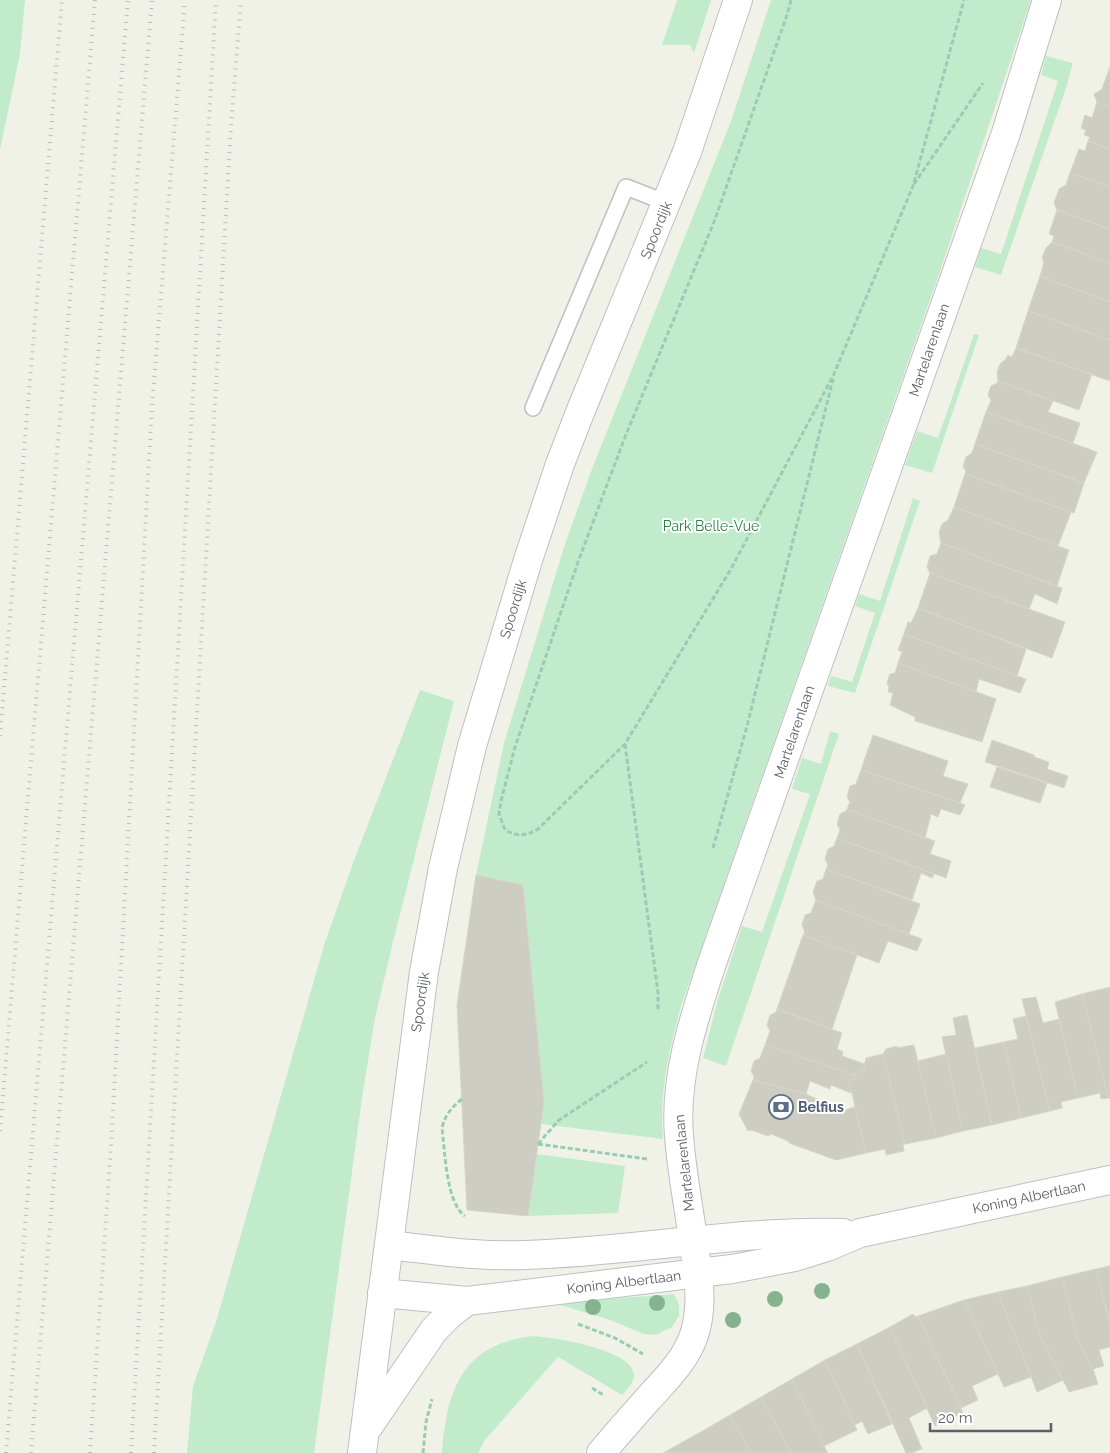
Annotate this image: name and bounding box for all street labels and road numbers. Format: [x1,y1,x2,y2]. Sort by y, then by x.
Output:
street label: Spoordijk [637,198,675,261]
street label: Martelarenlaan [906,301,952,399]
street label: Spoordijk [496,577,530,640]
street label: Martelarenlaan [771,683,817,781]
street label: Spoordijk [408,970,432,1033]
street label: Martelarenlaan [671,1114,697,1212]
street label: Koning Albertlaan [971,1177,1087,1217]
street label: Koning Albertlaan [566,1267,682,1297]

